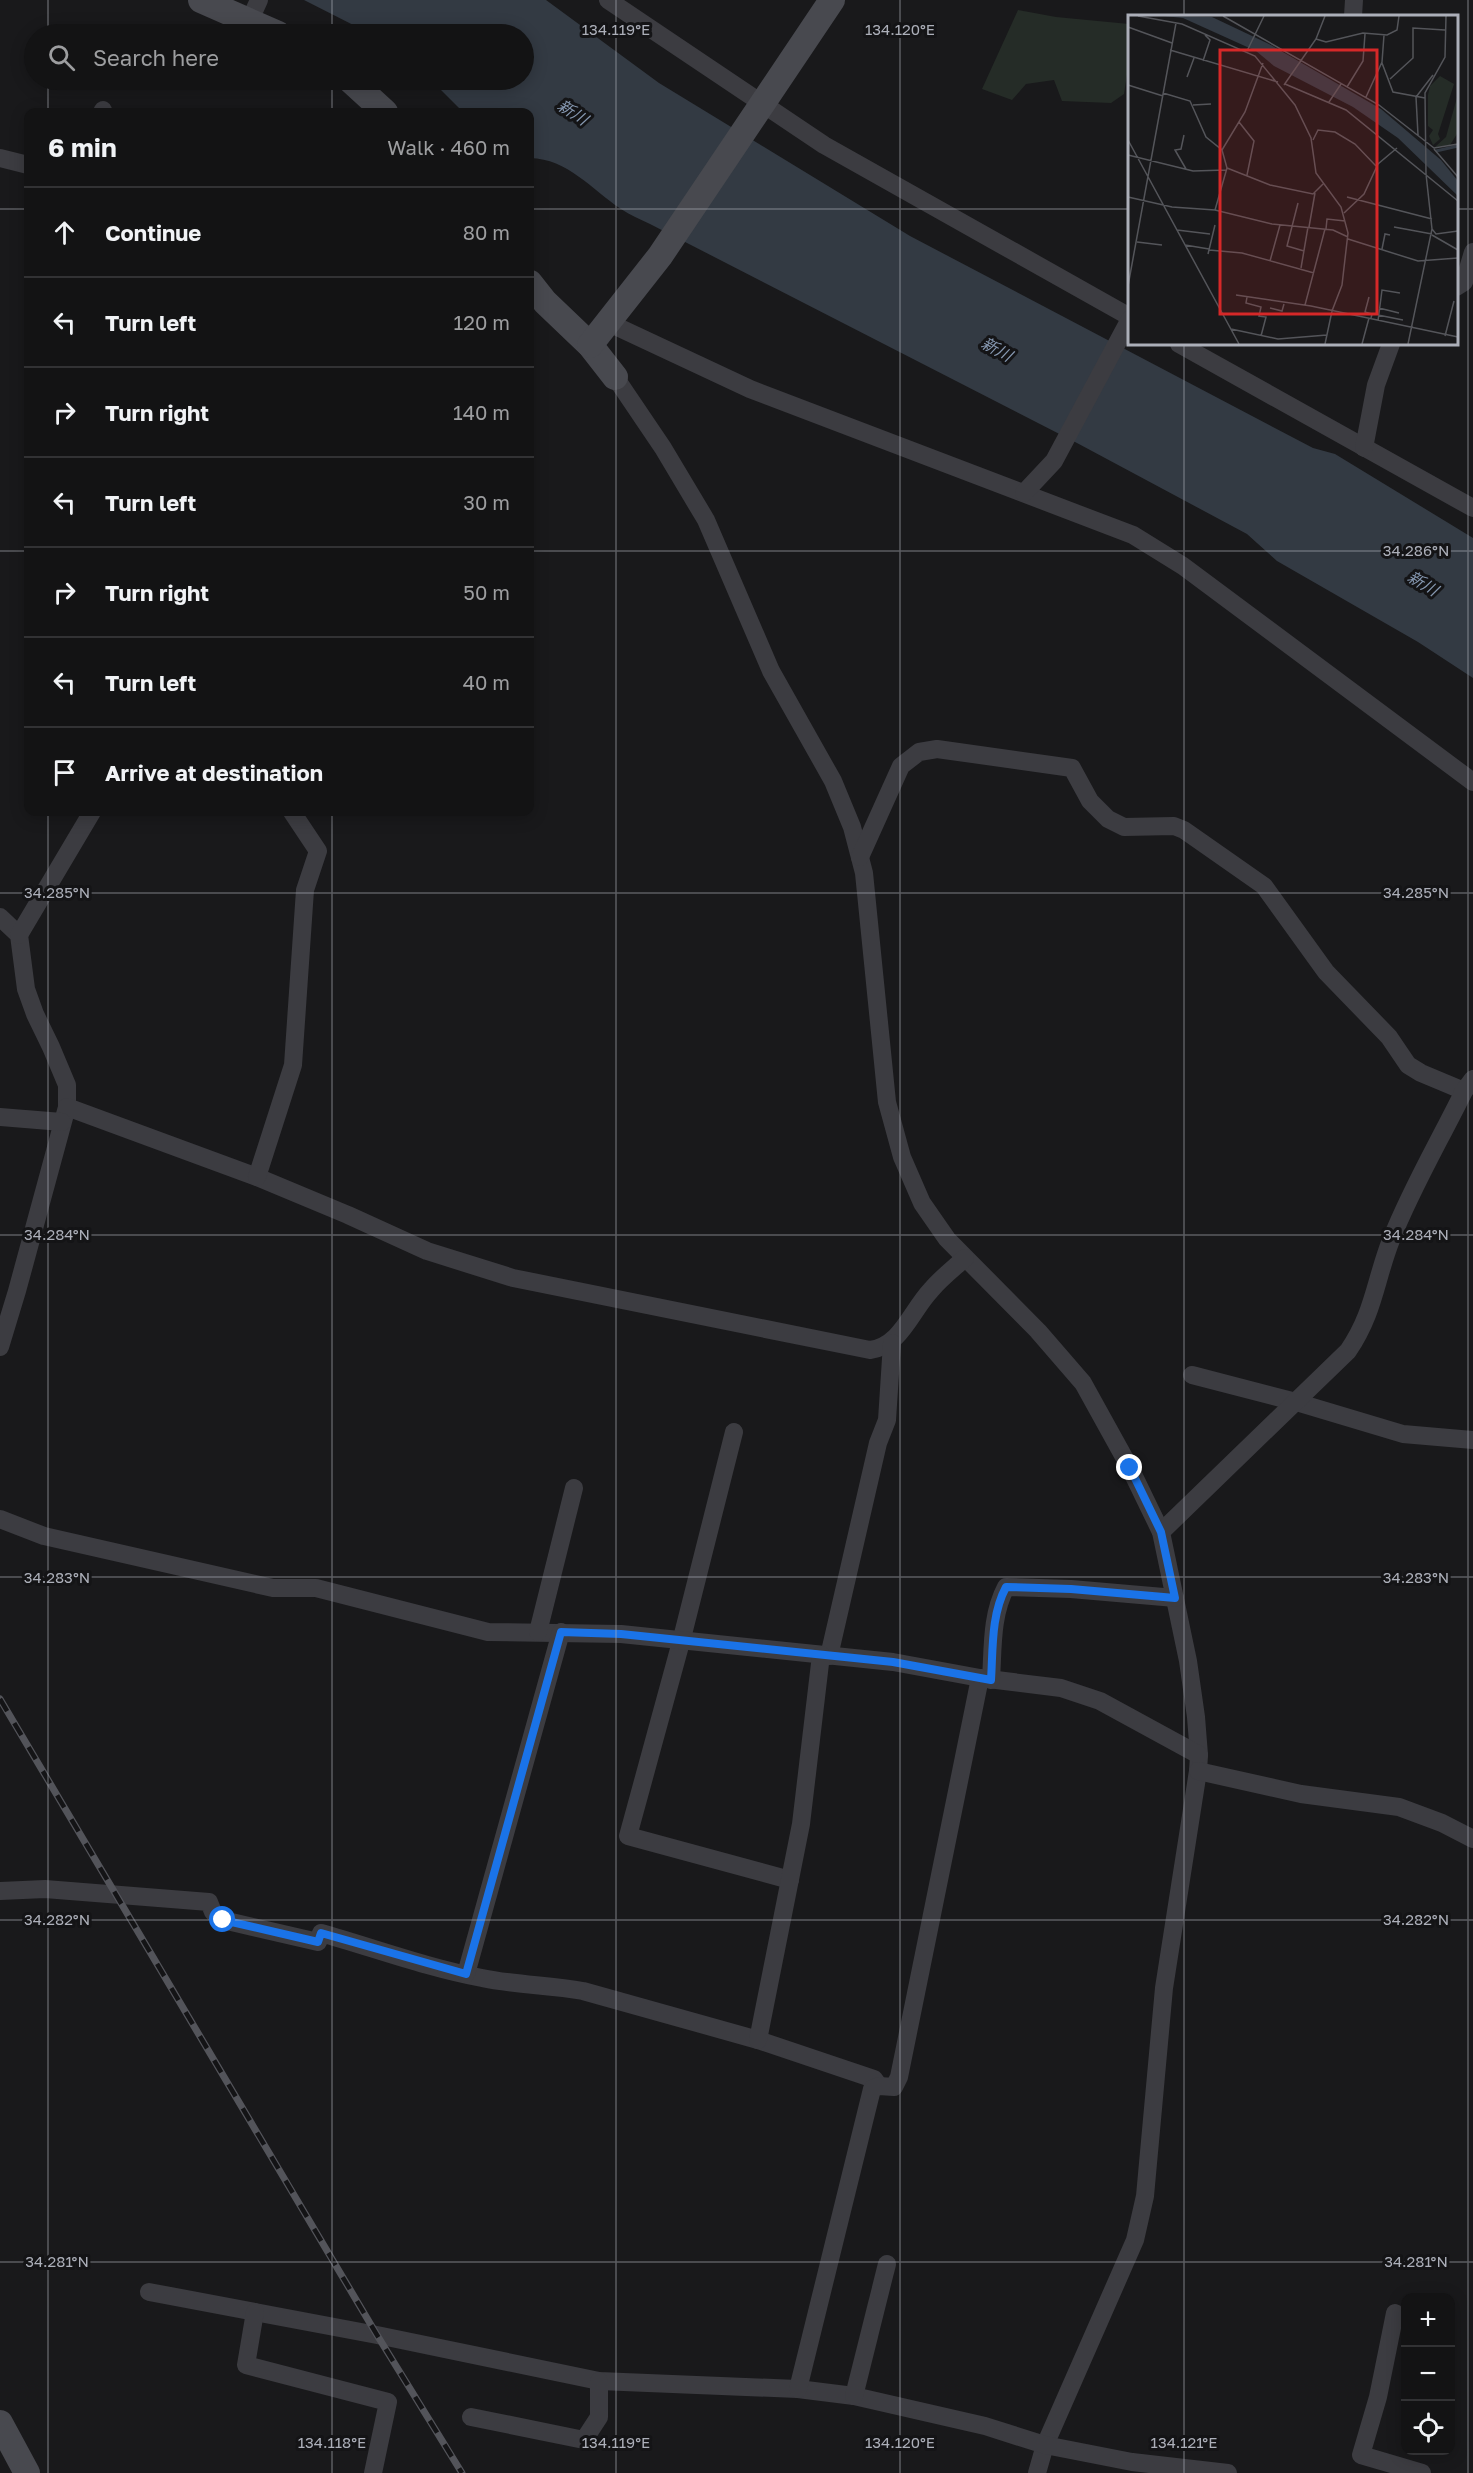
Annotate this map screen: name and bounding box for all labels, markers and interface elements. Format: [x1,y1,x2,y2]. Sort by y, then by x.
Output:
inset map [1128,15,1458,345]
text: 134.119°E [582,20,650,38]
text: 134.120°E [865,20,935,38]
search box [24,24,534,90]
icon: search [45,41,78,74]
text: Search here [93,44,219,71]
water label: 新川 [554,95,594,130]
text: 6 min [48,132,117,163]
text: Walk · 460 m [387,135,510,159]
icon: ahead [48,216,81,249]
text: Continue [105,219,201,246]
text: 80 m [463,220,510,244]
icon: left [48,306,81,339]
text: Turn left [105,309,196,336]
text: 120 m [454,310,510,334]
water label: 新川 [978,332,1018,366]
icon: right [48,396,81,429]
text: Turn right [105,399,209,426]
text: 140 m [453,400,510,424]
icon: left [48,486,81,519]
text: Turn left [105,489,196,516]
text: 30 m [463,490,510,514]
text: 34.286°N [1383,541,1449,559]
water label: 新川 [1404,566,1444,601]
icon: right [48,576,81,609]
text: Turn right [105,579,209,606]
text: 50 m [463,580,510,604]
icon: left [48,666,81,699]
text: Turn left [105,669,196,696]
text: 40 m [463,670,510,694]
icon: arrive [48,756,81,789]
text: Arrive at destination [105,759,323,786]
text: 34.285°N [24,883,90,901]
text: 34.285°N [1383,883,1449,901]
text: 34.284°N [24,1225,90,1243]
text: 34.284°N [1383,1225,1449,1243]
route end [1116,1454,1142,1480]
text: 34.283°N [24,1568,90,1586]
text: 34.283°N [1383,1568,1449,1586]
route start [209,1906,235,1932]
text: 34.282°N [24,1910,90,1928]
text: 34.282°N [1383,1910,1449,1928]
text: 34.281°N [25,2252,89,2270]
text: 34.281°N [1384,2252,1448,2270]
map controls [1401,2293,1455,2455]
button: + [1401,2293,1455,2347]
button: − [1401,2347,1455,2401]
button: locate [1401,2401,1455,2455]
text: 134.118°E [298,2433,366,2451]
text: 134.119°E [582,2433,650,2451]
text: 134.120°E [865,2433,935,2451]
text: 134.121°E [1151,2433,1217,2451]

